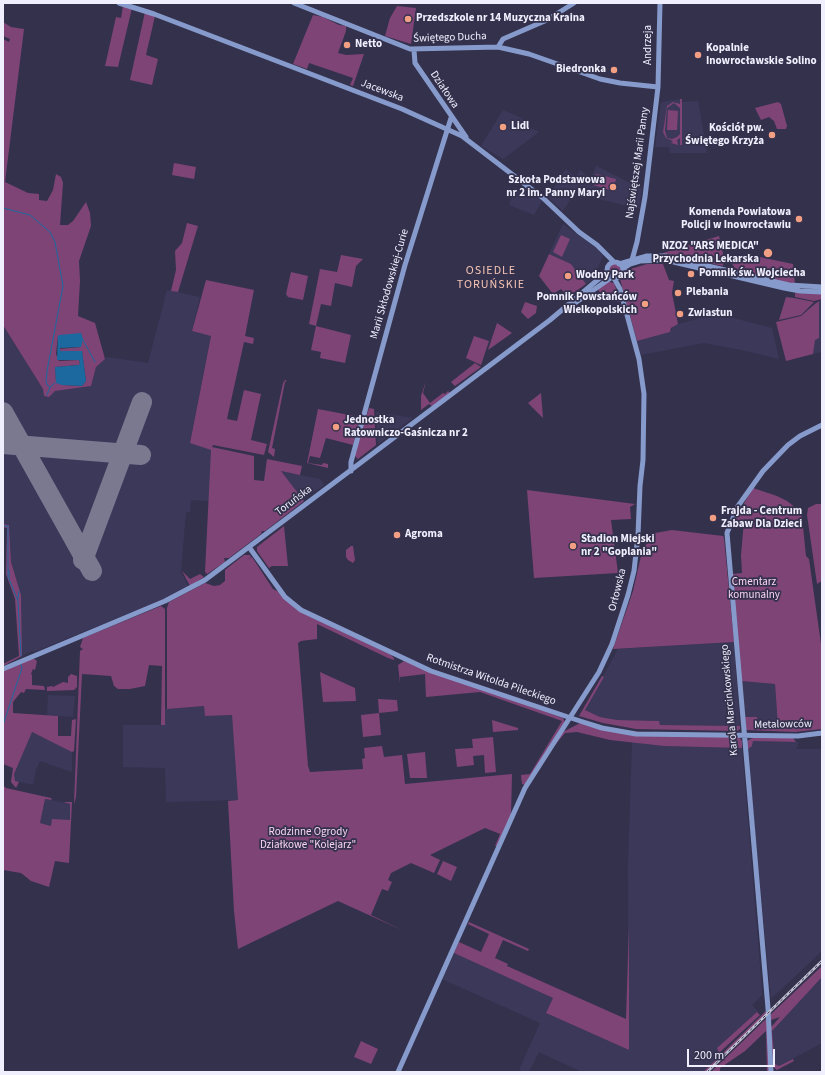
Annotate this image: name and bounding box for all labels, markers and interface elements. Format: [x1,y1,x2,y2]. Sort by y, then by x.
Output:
place label: Przedszkole nr 14 Muzyczna Kraina [416,12,585,26]
marker: Przedszkole nr 14 Muzyczna Kraina [403,14,413,24]
street label: Andrzeja [642,25,656,65]
street label: Świętego Ducha [413,30,487,46]
place label: Netto [355,38,382,52]
marker: Netto [342,40,352,50]
place label: Kopalnie Inowrocławskie Solino [706,42,817,68]
marker: Kopalnie Inowrocławskie Solino [693,50,703,60]
place label: Biedronka [556,63,606,77]
marker: Biedronka [609,65,619,75]
street label: Działowa [427,69,461,111]
street label: Jacewska [359,77,405,105]
street label: Najświętszej Marii Panny [624,106,652,220]
place label: Lidl [511,120,529,134]
marker: Lidl [498,122,508,132]
place label: Kościół pw. Świętego Krzyża [685,122,764,148]
marker: Kościół pw. Świętego Krzyża [767,130,777,140]
place label: Szkoła Podstawowa nr 2 im. Panny Maryi [506,174,605,200]
marker: Szkoła Podstawowa nr 2 im. Panny Maryi [608,182,618,192]
place label: Komenda Powiatowa Policji w Inowrocławiu [681,206,791,232]
marker: Komenda Powiatowa Policji w Inowrocławiu [794,214,804,224]
street label: Marii Skłodowskiej-Curie [368,227,412,341]
place label: NZOZ "ARS MEDICA" Przychodnia Lekarska [653,240,759,266]
marker: NZOZ "ARS MEDICA" Przychodnia Lekarska [762,247,774,259]
district label: OSIEDLE TORUŃSKIE [457,264,525,292]
place label: Pomnik św. Wojciecha [699,267,806,281]
place label: Wodny Park [576,269,634,283]
marker: Pomnik św. Wojciecha [686,269,696,279]
marker: Wodny Park [563,271,573,281]
place label: Plebania [686,286,729,300]
marker: Plebania [673,288,683,298]
place label: Pomnik Powstańców Wielkopolskich [537,291,637,317]
marker: Pomnik Powstańców Wielkopolskich [640,299,650,309]
place label: Zwiastun [688,307,733,321]
marker: Zwiastun [675,309,685,319]
place label: Jednostka Ratowniczo-Gaśnicza nr 2 [344,414,468,440]
marker: Jednostka Ratowniczo-Gaśnicza nr 2 [331,422,341,432]
street label: Toruńska [273,483,315,519]
place label: Frajda - Centrum Zabaw Dla Dzieci [721,505,802,531]
marker: Frajda - Centrum Zabaw Dla Dzieci [708,513,718,523]
place label: Agroma [405,528,443,542]
marker: Agroma [392,530,402,540]
place label: Stadion Miejski nr 2 "Goplania" [581,533,657,559]
marker: Stadion Miejski nr 2 "Goplania" [568,541,578,551]
street label: Orłowska [606,567,630,613]
park label: Cmentarz komunalny [728,576,780,602]
street label: Karola Marcinkowskiego [719,644,741,756]
street label: Rotmistrza Witolda Pileckiego [425,652,557,708]
street label: Metalowców [754,718,812,732]
park label: Rodzinne Ogrody Działkowe "Kolejarz" [260,826,356,852]
scale bar [689,1041,777,1067]
text: 200 m [694,1047,724,1064]

